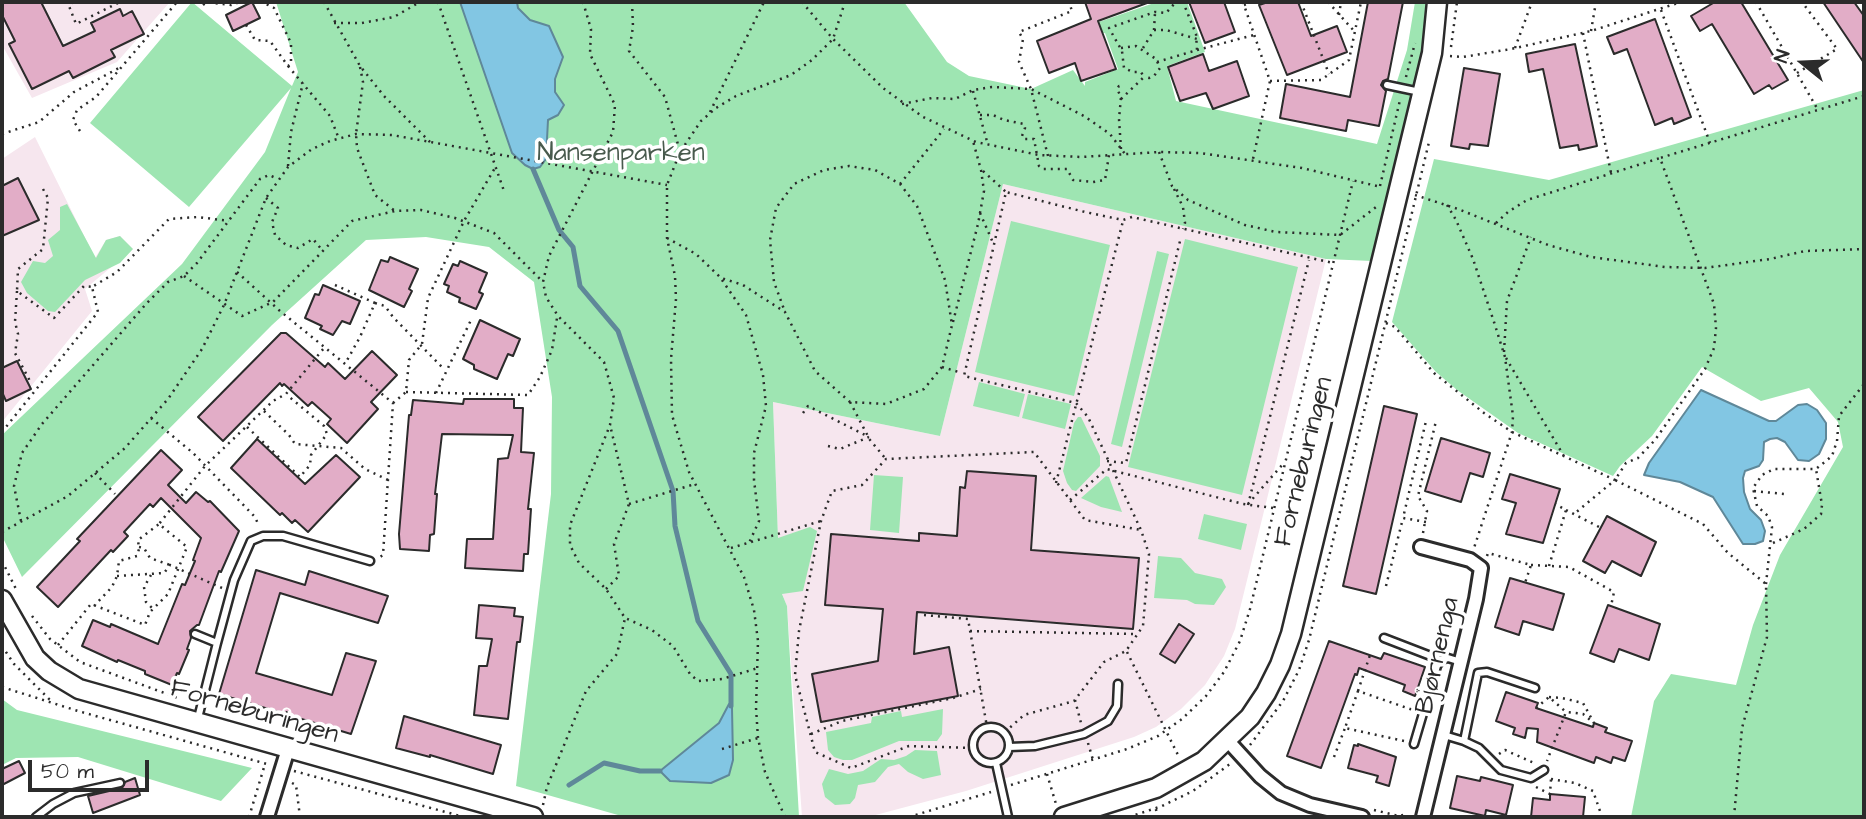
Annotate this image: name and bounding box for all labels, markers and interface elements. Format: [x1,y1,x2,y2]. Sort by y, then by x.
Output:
north arrow [1768,28,1838,98]
text: N [1768,47,1797,66]
park label: Nansenparken [537,139,705,171]
street label: Forneburingen [1269,374,1341,550]
street label: Bjørnenga [1410,595,1468,717]
street label: Forneburingen [166,674,342,752]
scale bar [32,746,152,790]
text: 50 m [41,757,94,786]

